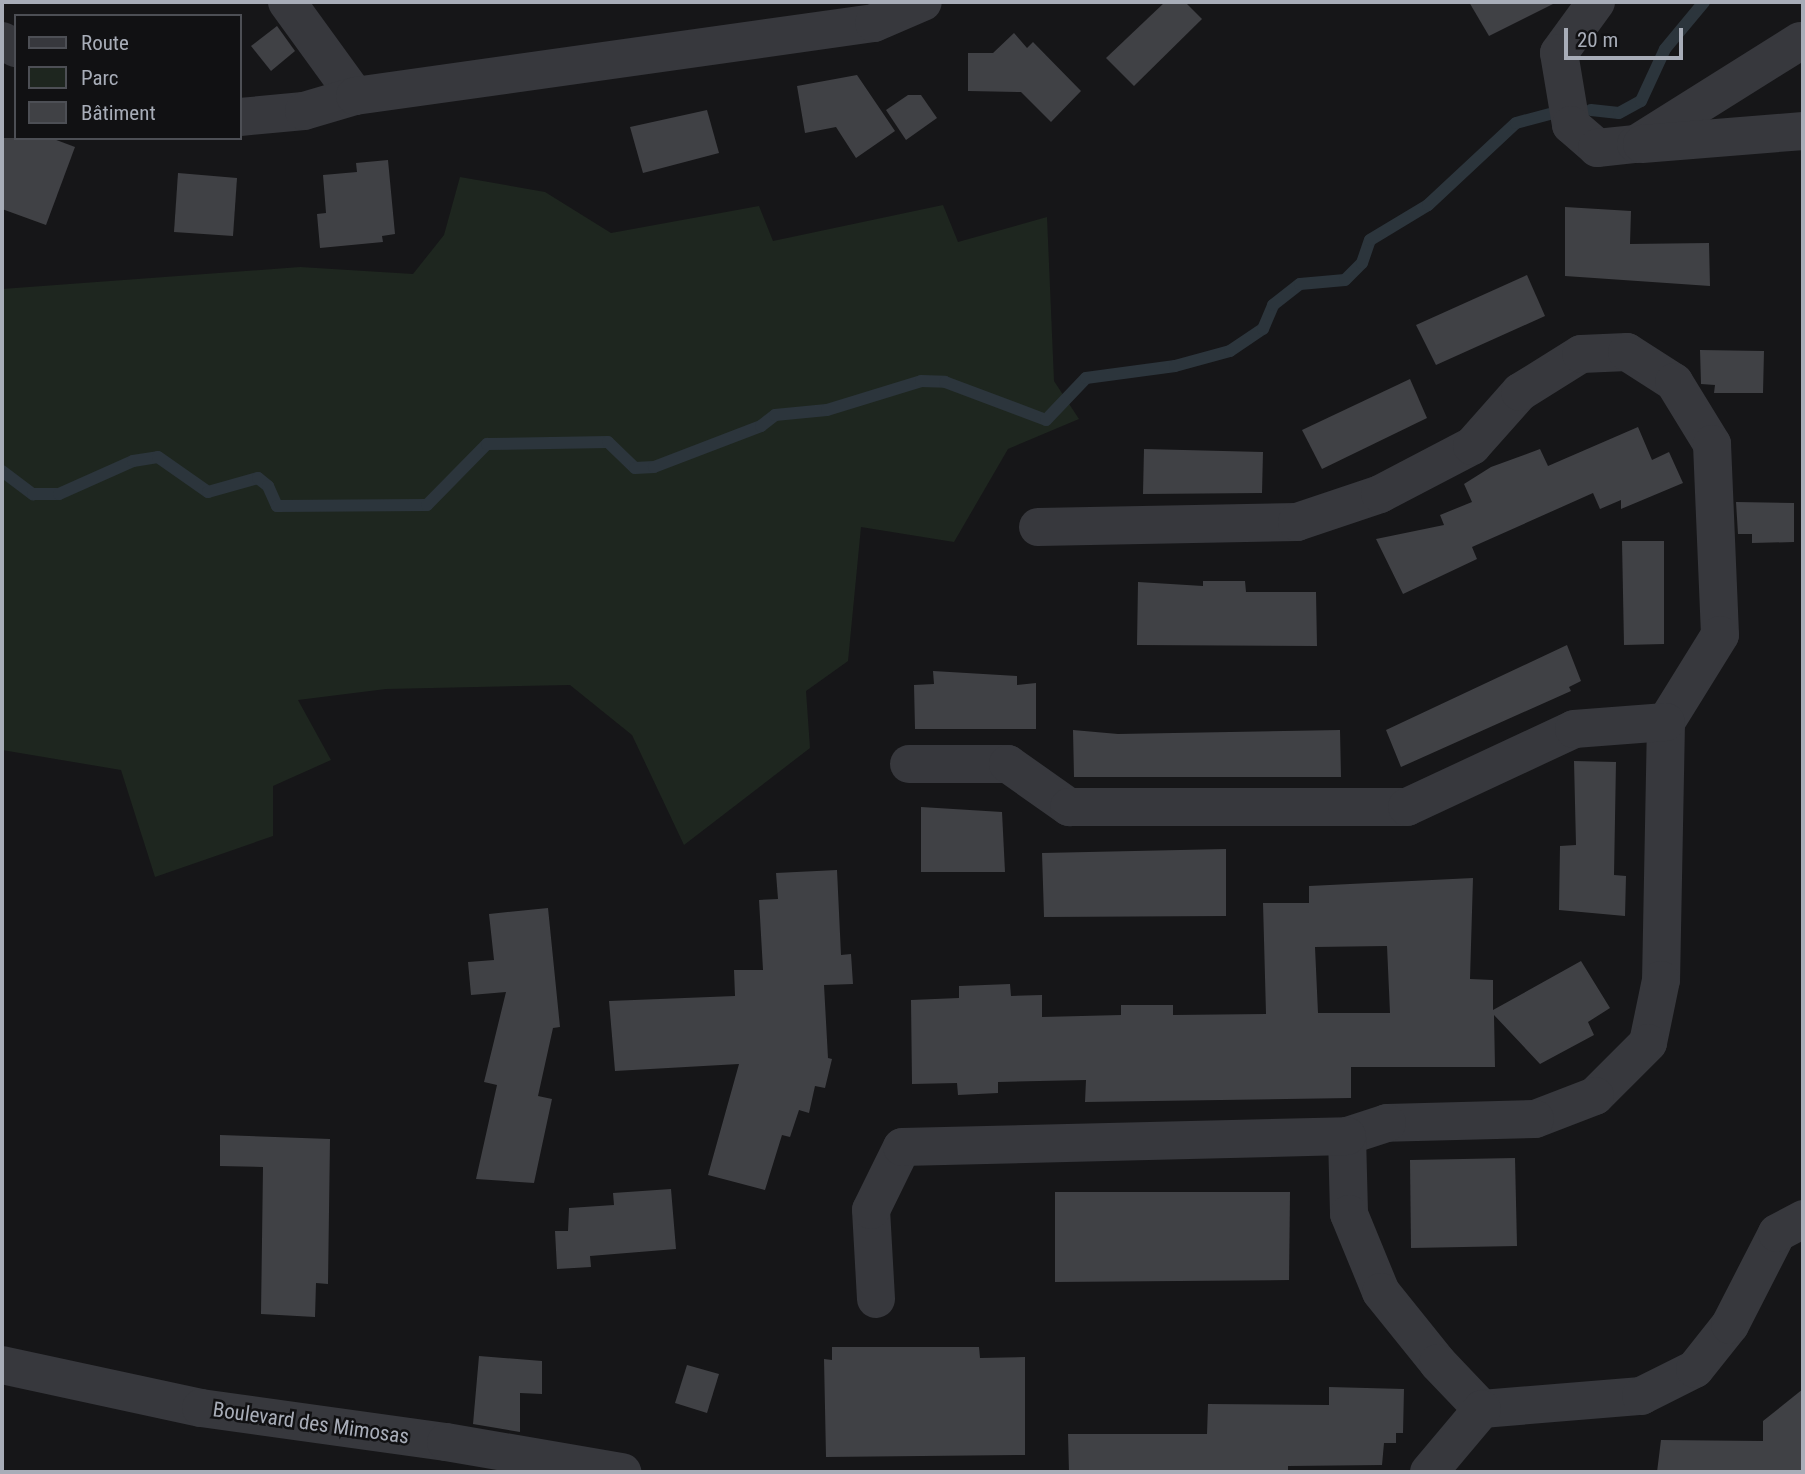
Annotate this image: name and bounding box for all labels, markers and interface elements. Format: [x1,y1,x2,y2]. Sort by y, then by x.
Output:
legend [14,14,242,140]
scale bar [1567,14,1686,58]
text: 20 m [1577,28,1618,52]
text: Route [81,31,129,55]
text: Parc [81,66,119,90]
text: Bâtiment [81,101,156,125]
street label: Boulevard des Mimosas [211,1397,411,1449]

